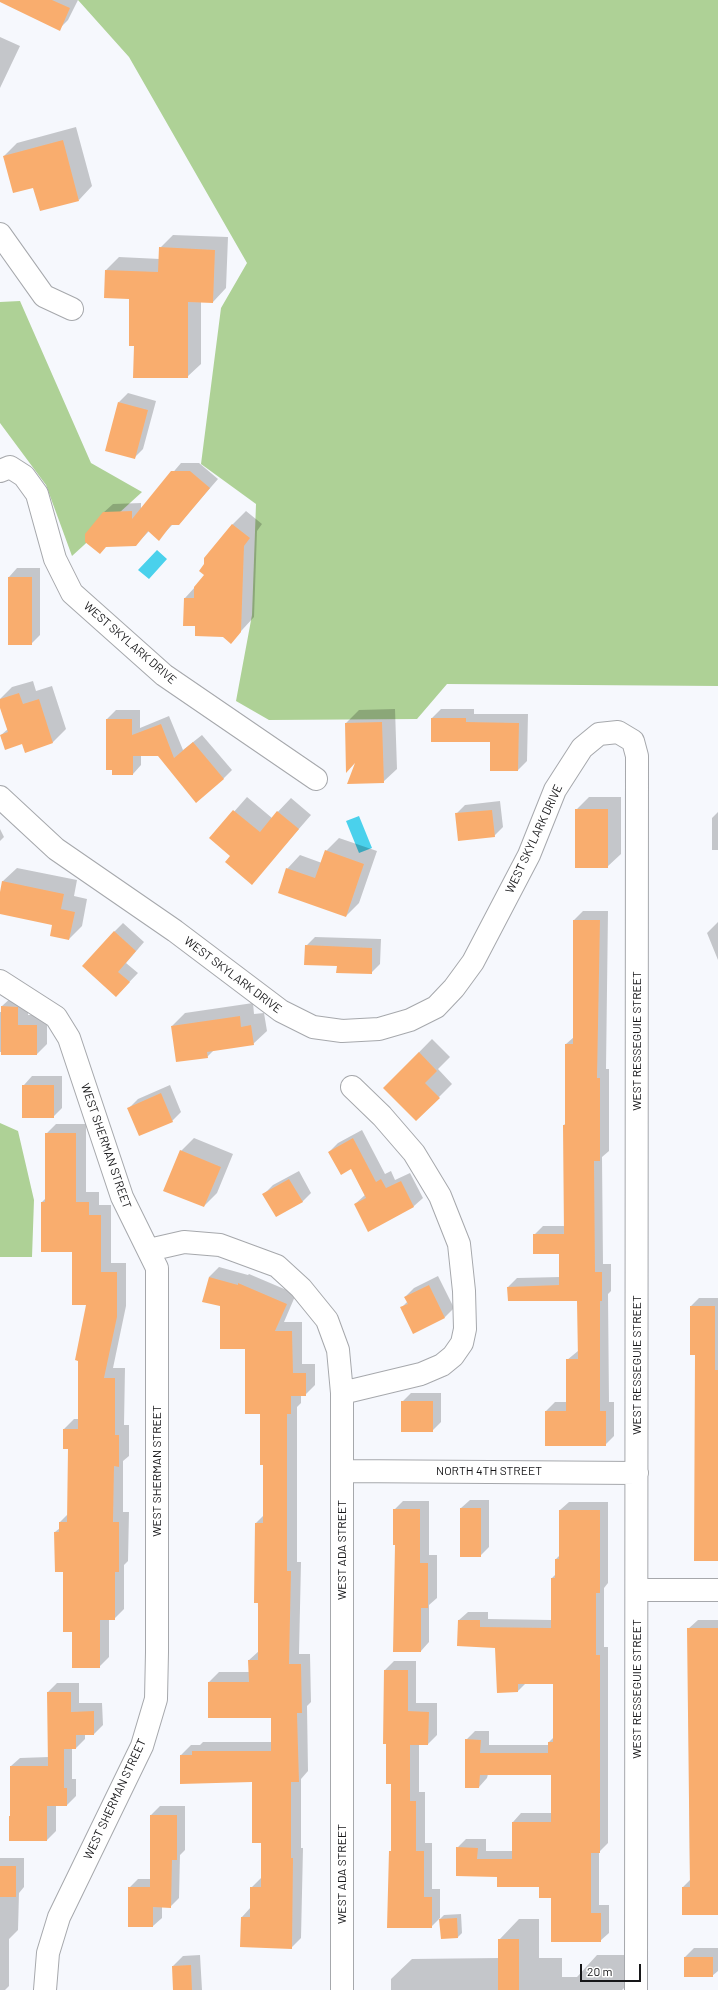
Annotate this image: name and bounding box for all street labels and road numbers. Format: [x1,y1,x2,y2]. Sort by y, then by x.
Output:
street label: WEST SKYLARK DRIVE [81,599,179,687]
street label: WEST SKYLARK DRIVE [502,782,566,896]
street label: WEST SKYLARK DRIVE [181,934,285,1016]
street label: WEST RESSEGUIE STREET [630,971,644,1111]
street label: WEST SHERMAN STREET [78,1081,134,1211]
street label: WEST RESSEGUIE STREET [630,1295,644,1435]
street label: WEST SHERMAN STREET [150,1405,164,1537]
street label: NORTH 4TH STREET [436,1464,542,1478]
street label: WEST ADA STREET [335,1500,349,1600]
street label: WEST RESSEGUIE STREET [630,1619,644,1759]
street label: WEST SHERMAN STREET [81,1736,149,1862]
street label: WEST ADA STREET [335,1824,349,1924]

